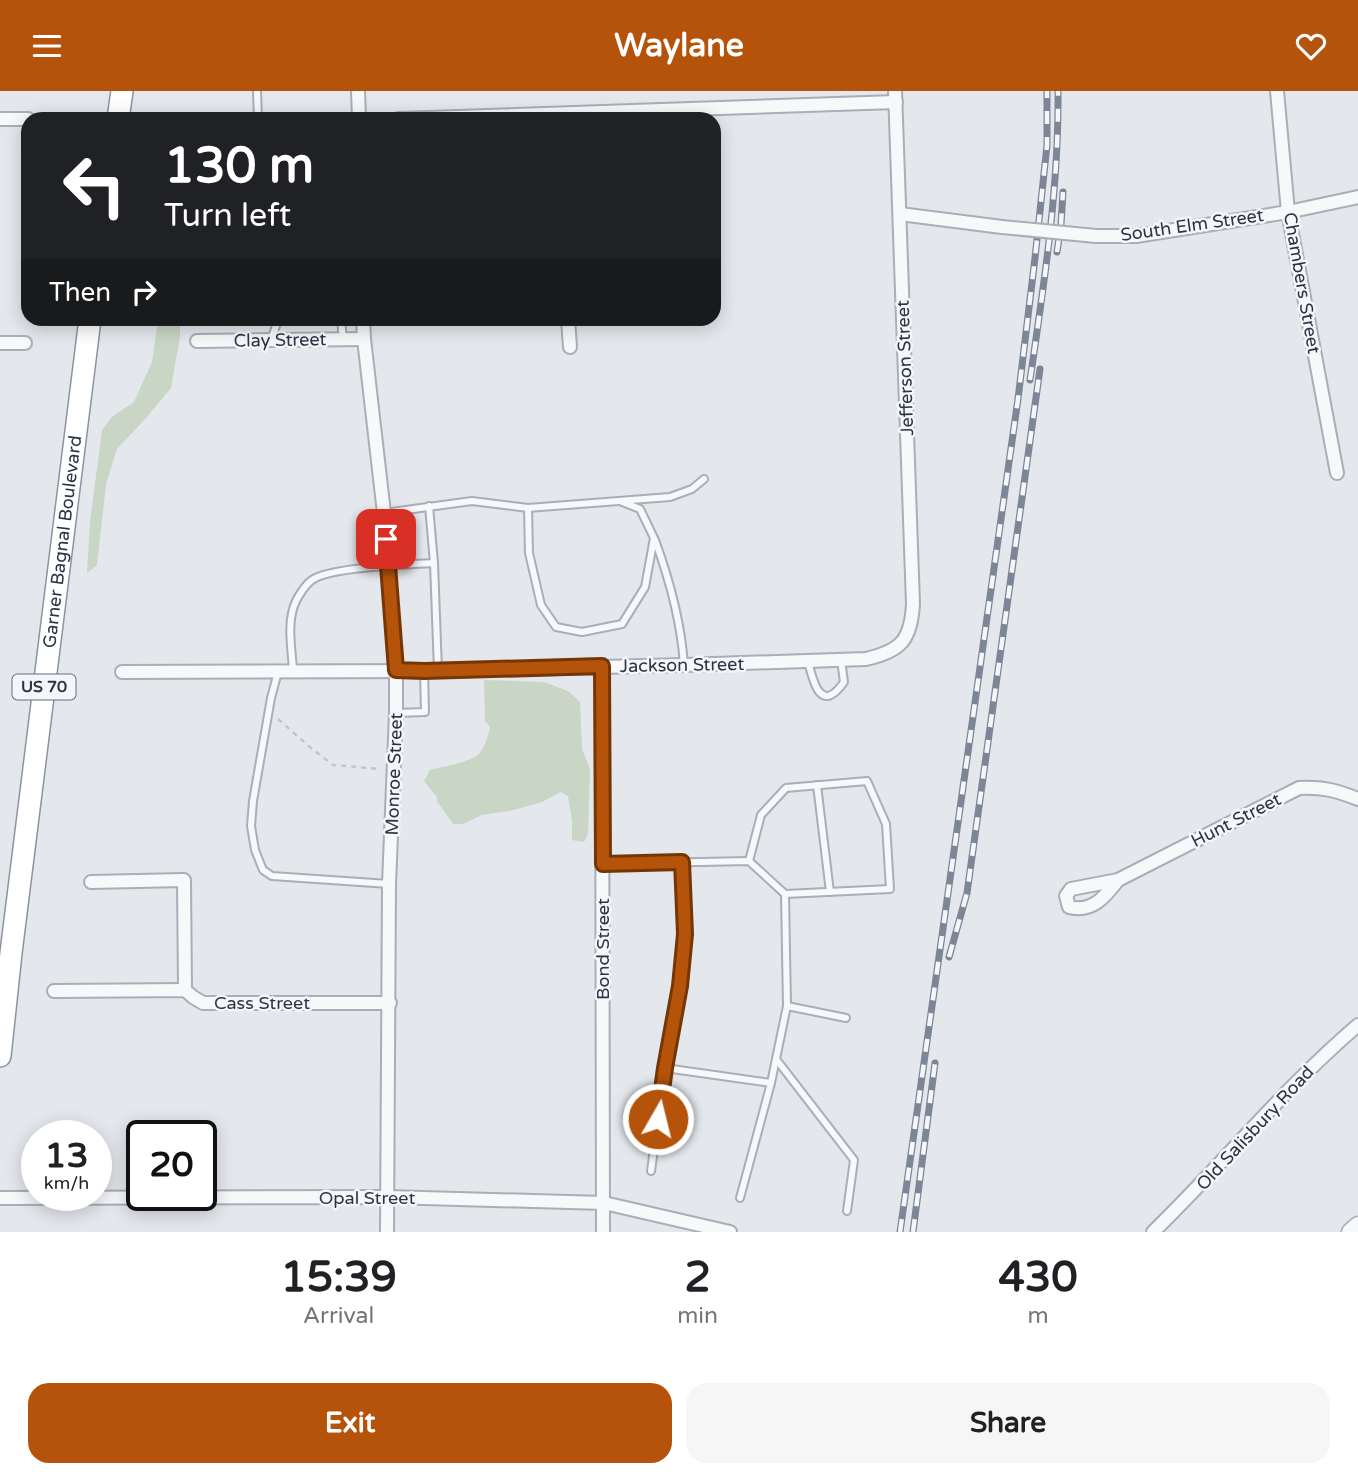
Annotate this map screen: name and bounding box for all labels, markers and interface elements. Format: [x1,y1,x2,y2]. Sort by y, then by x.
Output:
icon: menu [28,27,66,65]
text: Waylane [614,27,744,65]
icon: heart [1292,27,1330,65]
text: 130 m [164,137,314,196]
icon: left [49,140,140,231]
text: Turn left [164,197,291,235]
street label: South Elm Street [1119,204,1265,246]
street label: Chambers Street [1279,211,1325,356]
icon: right [125,273,163,311]
text: Then [49,277,111,308]
street label: Jefferson Street [892,300,918,436]
street label: Clay Street [233,328,327,352]
street label: Garner Bagnal Boulevard [38,434,86,649]
pin [356,509,416,569]
icon: arrive [367,520,405,558]
street label: Jackson Street [620,653,745,677]
road number: US 70 [12,674,76,699]
street label: Monroe Street [381,712,407,836]
street label: Hunt Street [1187,788,1285,852]
street label: Bond Street [592,898,614,1000]
street label: Cass Street [214,992,310,1014]
street label: Old Salisbury Road [1192,1061,1318,1195]
position arrow [621,1082,695,1156]
speed limit sign: 20 [126,1120,217,1211]
text: 13 [45,1135,88,1177]
text: km/h [44,1172,89,1194]
street label: Opal Street [319,1187,415,1209]
text: 15:39 [280,1252,397,1303]
text: 2 [684,1252,711,1303]
text: 430 [998,1252,1078,1303]
text: Arrival [303,1302,374,1330]
text: min [677,1302,718,1330]
text: m [1027,1302,1049,1330]
button: Exit [28,1383,672,1463]
button: Share [686,1383,1330,1463]

